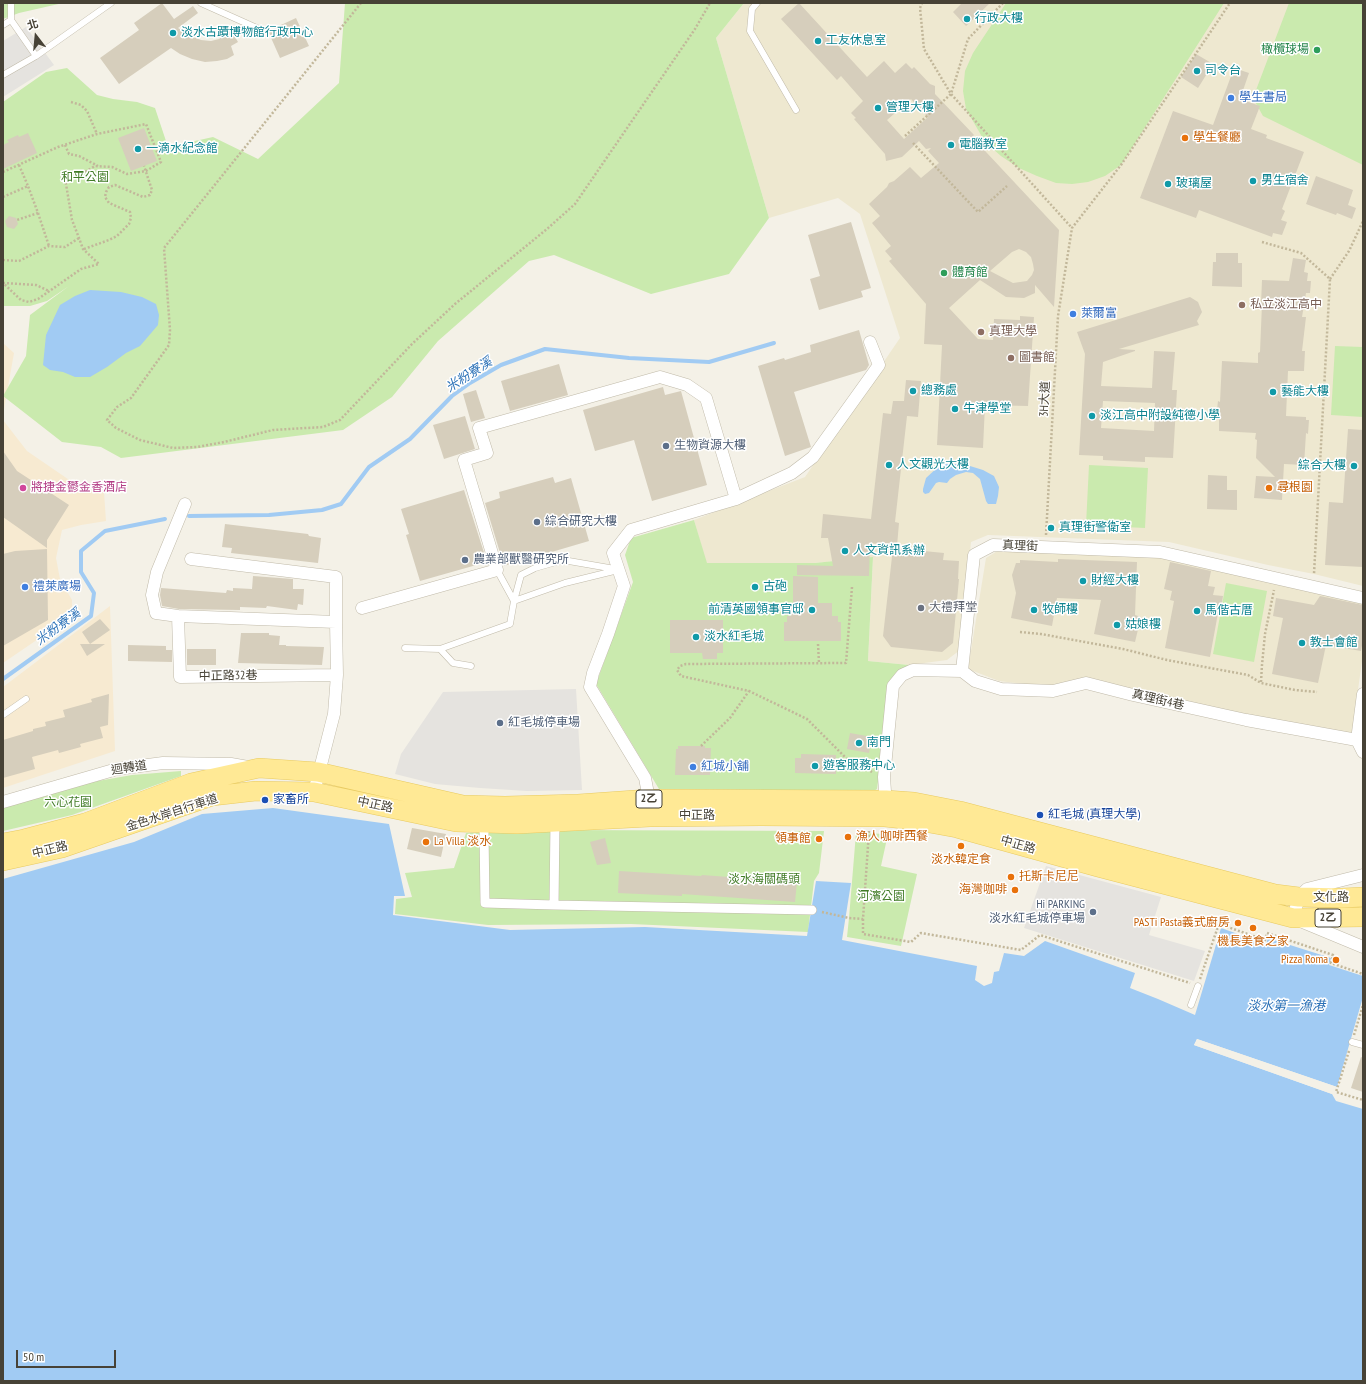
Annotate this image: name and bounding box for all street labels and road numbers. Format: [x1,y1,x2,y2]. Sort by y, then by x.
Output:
street label: 3H大道 [1037,381,1053,417]
street label: 真理街 [1002,538,1038,554]
street label: 中正路32巷 [198,668,258,684]
street label: 真理街4巷 [1130,687,1186,713]
street label: 迴轉道 [110,758,148,778]
road number: 2乙 [636,790,662,808]
street label: 金色水岸自行車道 [124,791,220,835]
street label: 中正路 [356,794,394,816]
street label: 中正路 [679,809,715,823]
street label: 中正路 [999,833,1037,857]
street label: 中正路 [31,839,69,861]
street label: 文化路 [1313,891,1349,905]
road number: 2乙 [1315,909,1341,927]

